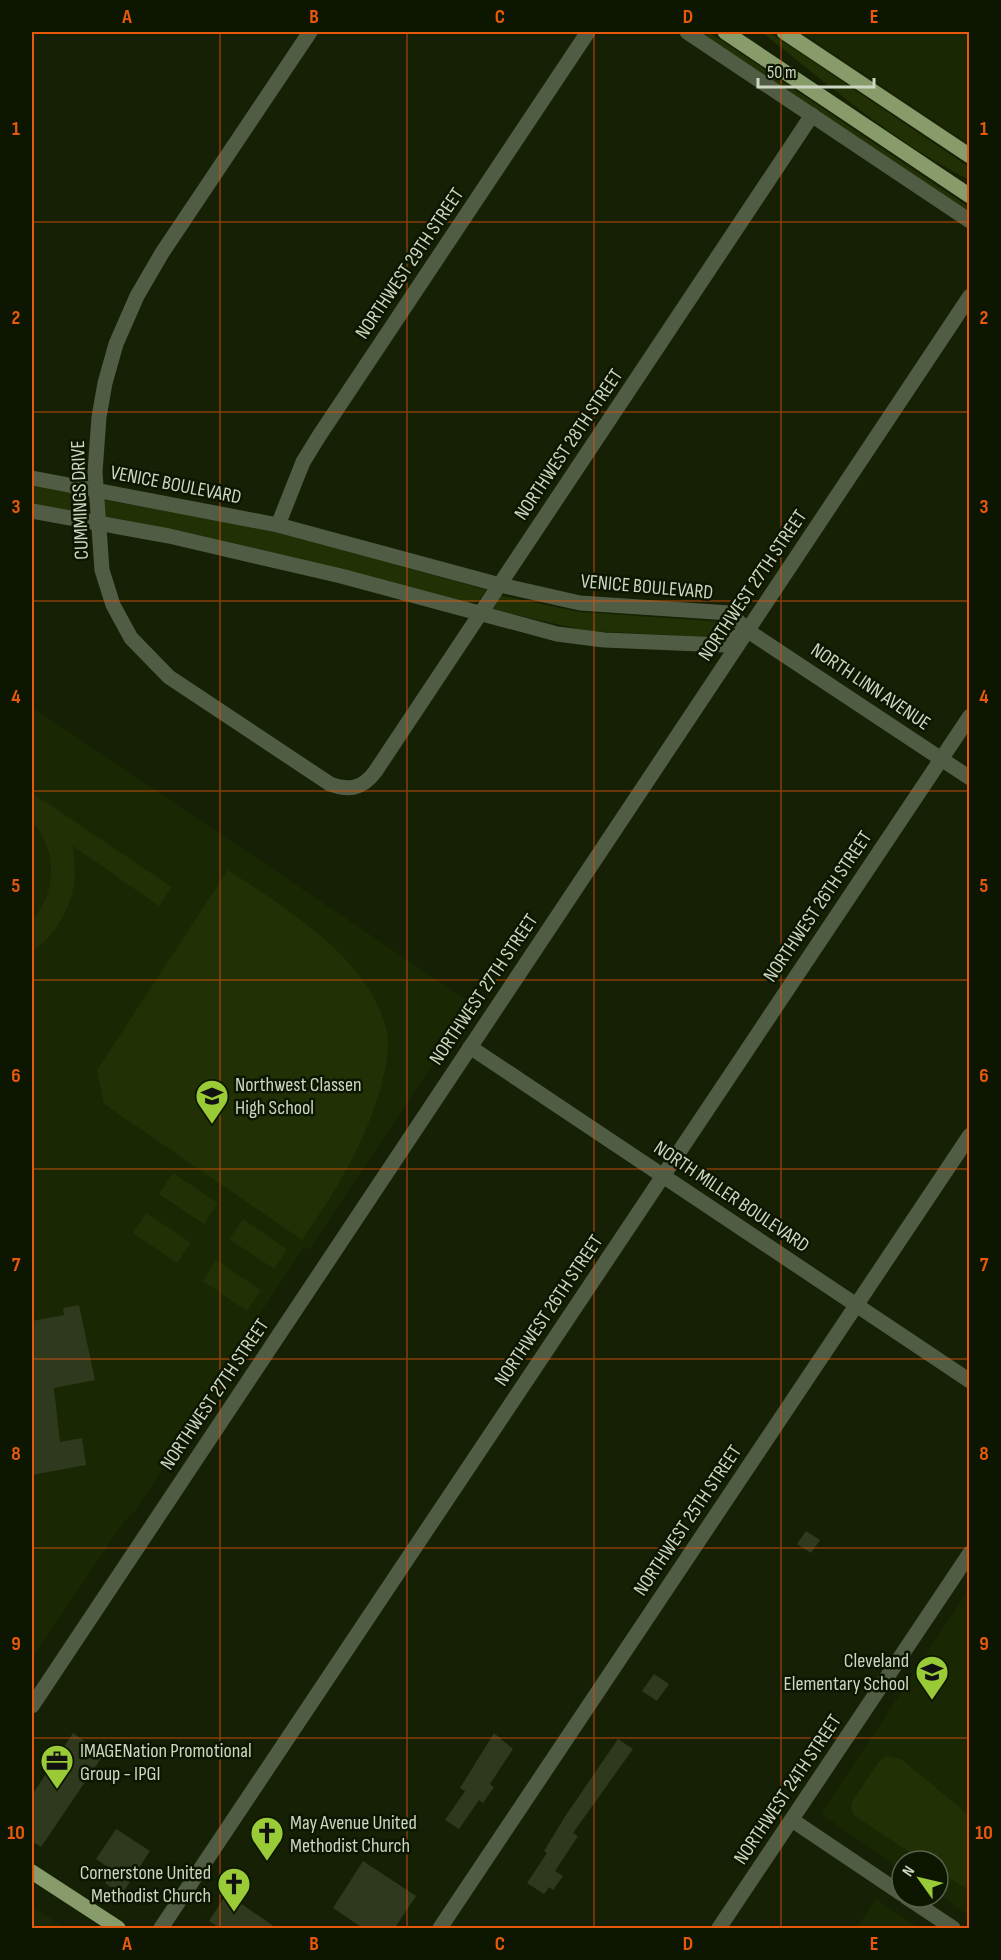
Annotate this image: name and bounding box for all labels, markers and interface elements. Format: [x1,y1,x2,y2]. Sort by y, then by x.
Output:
text: A [121,5,132,29]
text: B [309,5,319,29]
text: C [495,5,505,29]
text: D [683,5,693,29]
text: E [870,5,878,29]
scale bar [758,51,874,89]
text: 50 m [767,62,797,83]
text: 1 [12,117,20,141]
text: 1 [980,117,988,141]
street label: NORTHWEST 29TH STREET [350,183,469,344]
text: 2 [12,306,20,330]
text: 2 [980,306,988,330]
street label: NORTHWEST 28TH STREET [509,364,628,525]
street label: CUMMINGS DRIVE [66,440,94,560]
street label: VENICE BOULEVARD [108,461,243,509]
text: 3 [12,495,21,519]
text: 3 [980,495,989,519]
street label: NORTHWEST 27TH STREET [693,505,812,666]
street label: VENICE BOULEVARD [580,569,714,605]
street label: NORTH LINN AVENUE [806,638,935,736]
text: 4 [11,685,21,709]
text: 4 [979,685,989,709]
street label: NORTHWEST 26TH STREET [758,826,877,987]
text: 5 [12,874,21,898]
text: 5 [980,874,989,898]
street label: NORTHWEST 27TH STREET [424,909,543,1070]
text: 6 [11,1064,21,1088]
text: 6 [979,1064,989,1088]
place label: Northwest Classen High School [235,1073,362,1120]
school or university icon: Northwest Classen High School [194,1078,230,1125]
street label: NORTH MILLER BOULEVARD [649,1136,814,1258]
street label: NORTHWEST 26TH STREET [489,1230,608,1391]
text: 7 [12,1253,21,1277]
text: 7 [980,1253,989,1277]
street label: NORTHWEST 27TH STREET [155,1314,274,1475]
street label: NORTHWEST 25TH STREET [629,1441,747,1600]
text: 8 [11,1442,21,1466]
text: 8 [979,1442,989,1466]
text: 9 [11,1632,21,1656]
text: 9 [979,1632,989,1656]
place label: Cleveland Elementary School [783,1649,909,1696]
school or university icon: Cleveland Elementary School [914,1654,950,1701]
street label: NORTHWEST 24TH STREET [729,1710,847,1869]
place label: IMAGENation Promotional Group - IPGI [80,1739,252,1786]
office icon: IMAGENation Promotional Group - IPGI [39,1743,75,1790]
place label: May Avenue United Methodist Church [290,1811,417,1858]
church icon: May Avenue United Methodist Church [249,1815,285,1862]
text: 10 [7,1821,25,1845]
text: 10 [975,1821,993,1845]
north arrow [890,1849,950,1909]
place label: Cornerstone United Methodist Church [80,1861,211,1908]
text: N [899,1863,919,1880]
church icon: Cornerstone United Methodist Church [216,1866,252,1913]
text: A [121,1932,132,1956]
text: B [309,1932,319,1956]
text: C [495,1932,505,1956]
text: D [683,1932,693,1956]
text: E [870,1932,878,1956]

